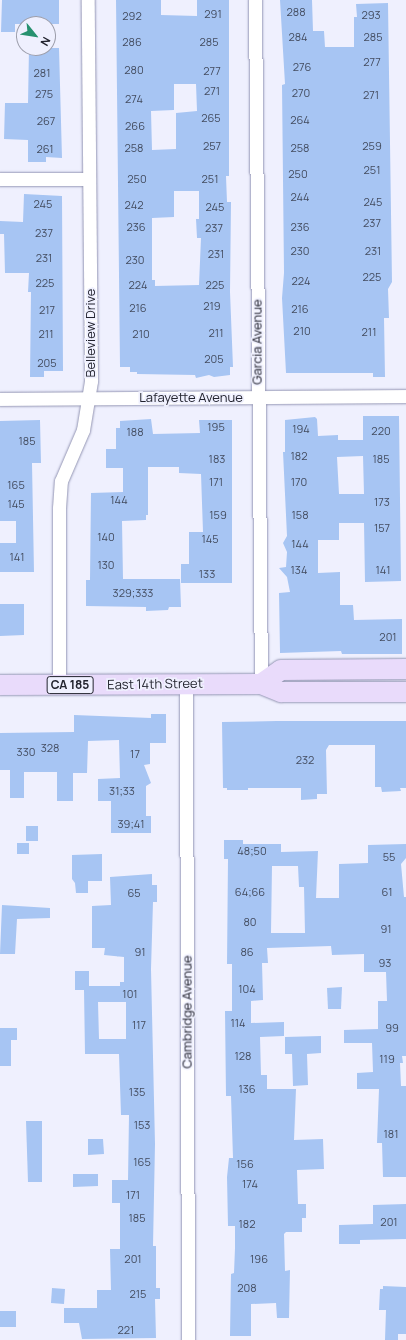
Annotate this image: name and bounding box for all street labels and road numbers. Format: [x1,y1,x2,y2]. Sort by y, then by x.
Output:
street label: Belleview Drive [82,289,98,377]
street label: Garcia Avenue [249,299,265,385]
street label: Lafayette Avenue [139,389,243,405]
road number: CA 185 [46,675,94,695]
street label: East 14th Street [107,675,203,693]
street label: Cambridge Avenue [179,955,195,1069]

